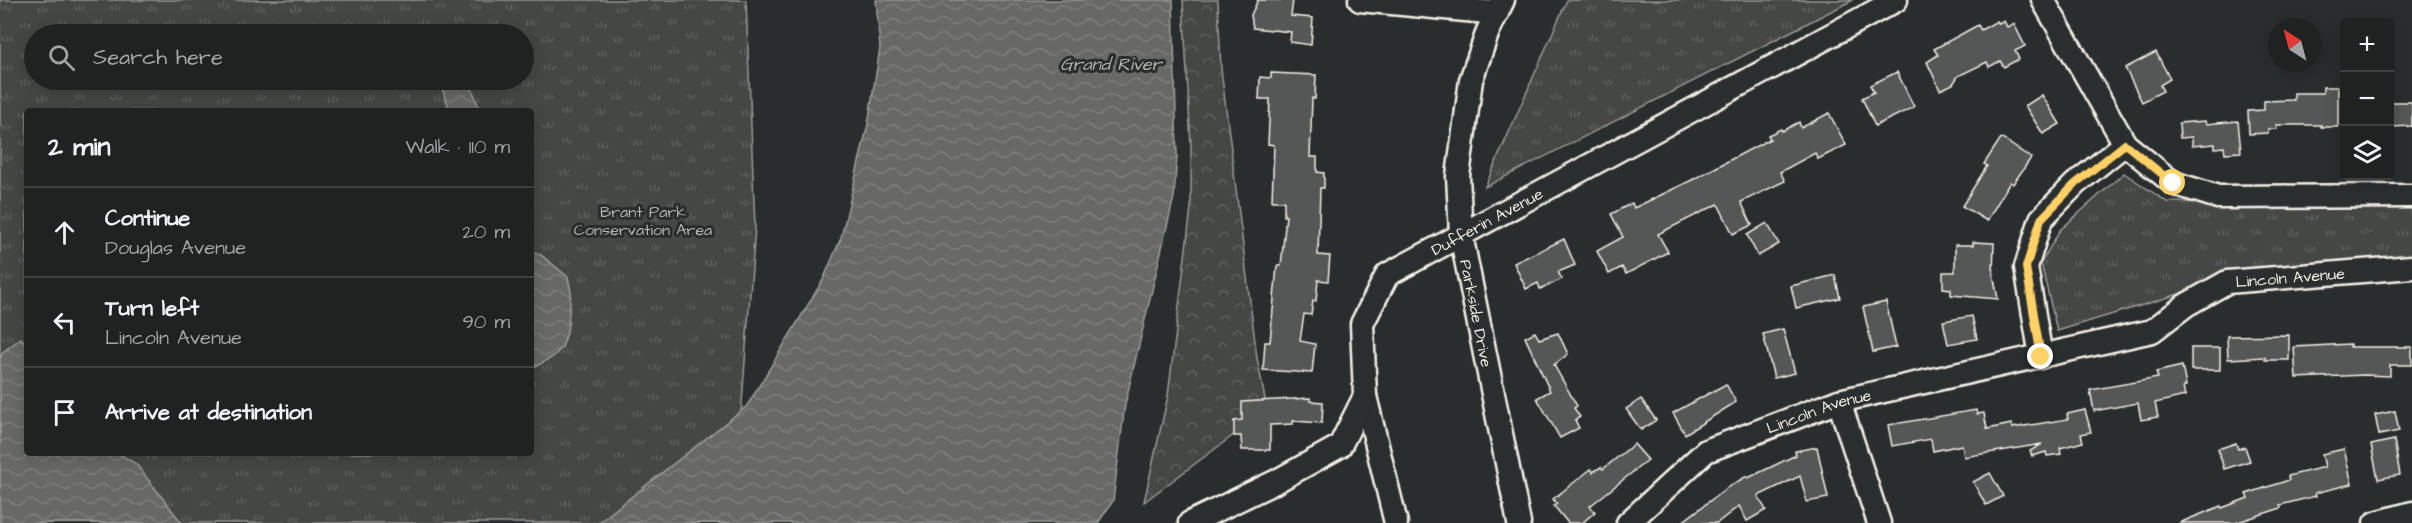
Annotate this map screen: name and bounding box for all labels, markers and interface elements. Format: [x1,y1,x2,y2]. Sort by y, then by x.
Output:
north arrow [2268,18,2322,72]
map controls [2340,18,2394,180]
button: + [2340,18,2394,72]
search box [24,24,534,90]
icon: search [45,41,78,74]
text: Search here [93,42,223,73]
water label: Grand River [1060,52,1164,77]
button: − [2340,72,2394,126]
button: layers [2340,126,2394,180]
text: 2 min [48,129,110,165]
text: Walk · 110 m [405,133,510,161]
route start [2159,169,2185,195]
street label: Dufferin Avenue [1428,183,1547,261]
park label: Brant Park Conservation Area [574,201,712,241]
text: Continue [105,203,190,234]
icon: ahead [48,216,81,249]
text: 20 m [462,218,510,246]
text: Douglas Avenue [105,234,246,262]
street label: Parkside Drive [1454,258,1497,369]
street label: Lincoln Avenue [2235,262,2346,293]
text: Turn left [105,293,199,324]
icon: left [48,306,81,339]
text: 90 m [462,308,510,336]
text: Lincoln Avenue [105,324,242,352]
route end [2027,343,2053,369]
street label: Lincoln Avenue [1763,384,1874,439]
icon: arrive [48,396,81,429]
text: Arrive at destination [105,397,312,428]

